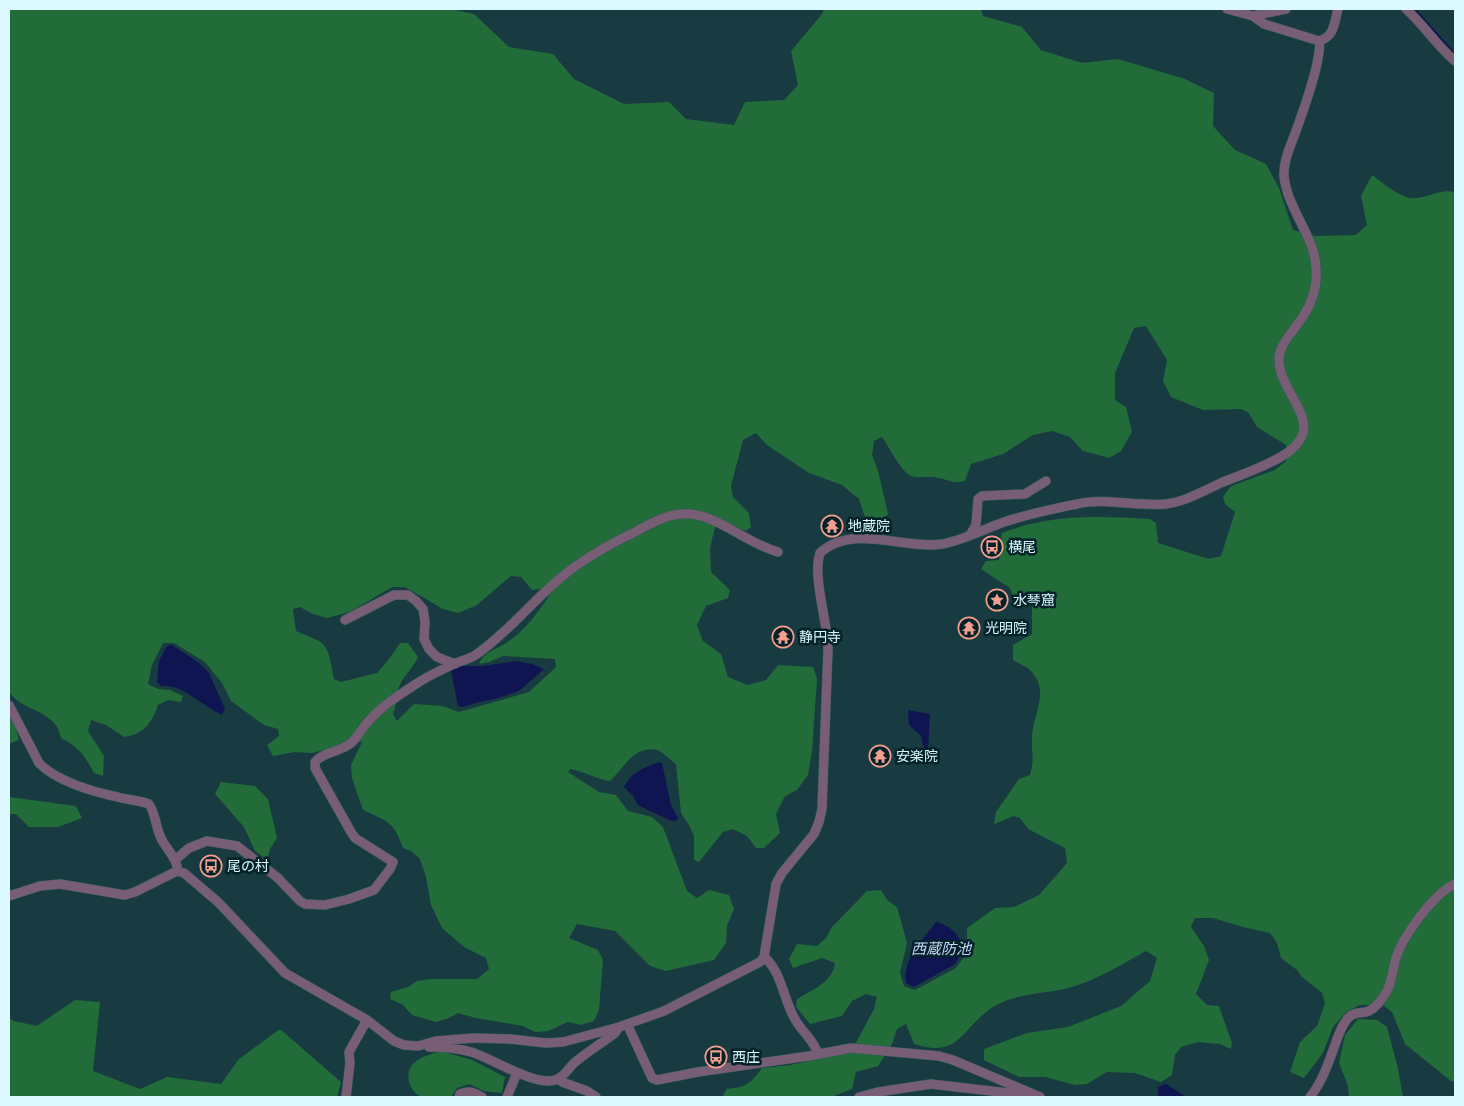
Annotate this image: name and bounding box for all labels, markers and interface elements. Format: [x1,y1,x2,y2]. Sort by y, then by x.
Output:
temple icon: 地蔵院 [820,514,844,538]
place label: 地蔵院 [848,517,890,535]
bus stop icon: 横尾 [980,535,1004,559]
place label: 横尾 [1008,538,1036,556]
place icon: 水琴窟 [985,588,1009,612]
place label: 水琴窟 [1013,591,1055,609]
temple icon: 光明院 [957,616,981,640]
place label: 光明院 [985,619,1027,637]
temple icon: 静円寺 [771,625,795,649]
place label: 静円寺 [799,628,841,646]
temple icon: 安楽院 [868,744,892,768]
place label: 安楽院 [896,747,938,765]
bus stop icon: 尾の村 [199,854,223,878]
place label: 尾の村 [227,857,269,875]
water label: 西蔵防池 [911,939,973,958]
bus stop icon: 西庄 [704,1045,728,1069]
place label: 西庄 [732,1048,760,1066]

